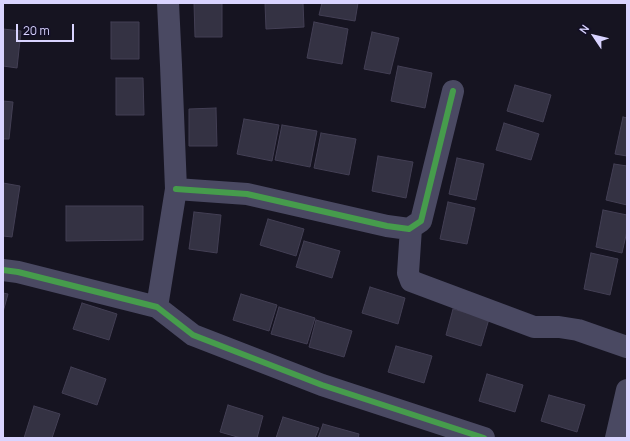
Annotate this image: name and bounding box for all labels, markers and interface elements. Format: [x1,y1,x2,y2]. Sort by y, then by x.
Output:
scale bar [18,16,76,42]
north arrow [574,16,614,56]
text: N [575,21,592,36]
text: 20 m [23,22,50,39]

